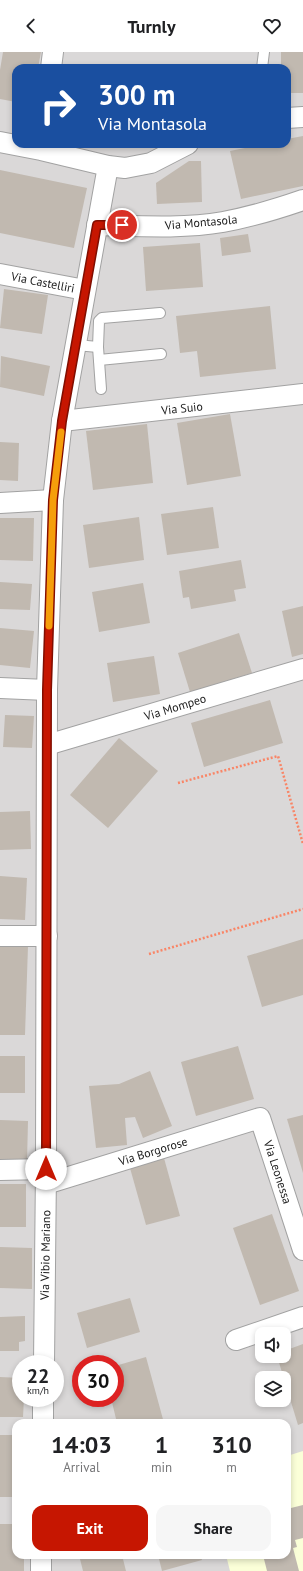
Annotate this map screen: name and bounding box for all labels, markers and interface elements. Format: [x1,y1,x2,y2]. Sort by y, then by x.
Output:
icon: back [20,15,42,37]
text: Turnly [127,15,176,38]
icon: heart [261,15,283,37]
text: 300 m [98,76,175,113]
icon: right [32,80,84,132]
text: Via Montasola [98,112,207,135]
pin [105,208,139,242]
street label: Via Montasola [163,211,238,233]
icon: arrive [111,214,133,236]
street label: Via Castelliri [9,268,76,296]
street label: Via Suio [159,398,204,418]
street label: Via Mompeo [141,691,208,724]
street label: Via Borgorose [116,1133,189,1169]
street label: Via Leonessa [260,1137,295,1206]
position arrow [25,1148,67,1190]
street label: Via Vibio Mariano [37,1210,53,1301]
map controls [255,1327,291,1407]
button: sound [255,1327,291,1363]
speed limit sign: 30 [72,1355,124,1407]
text: 22 [27,1363,49,1389]
button: layers [255,1371,291,1407]
text: km/h [27,1384,49,1397]
text: 14:03 [51,1429,112,1460]
text: 1 [155,1429,168,1460]
text: 310 [211,1429,252,1460]
text: Arrival [63,1459,100,1476]
text: min [151,1459,172,1476]
text: m [226,1459,237,1476]
button: Exit [32,1505,148,1551]
button: Share [156,1505,271,1551]

